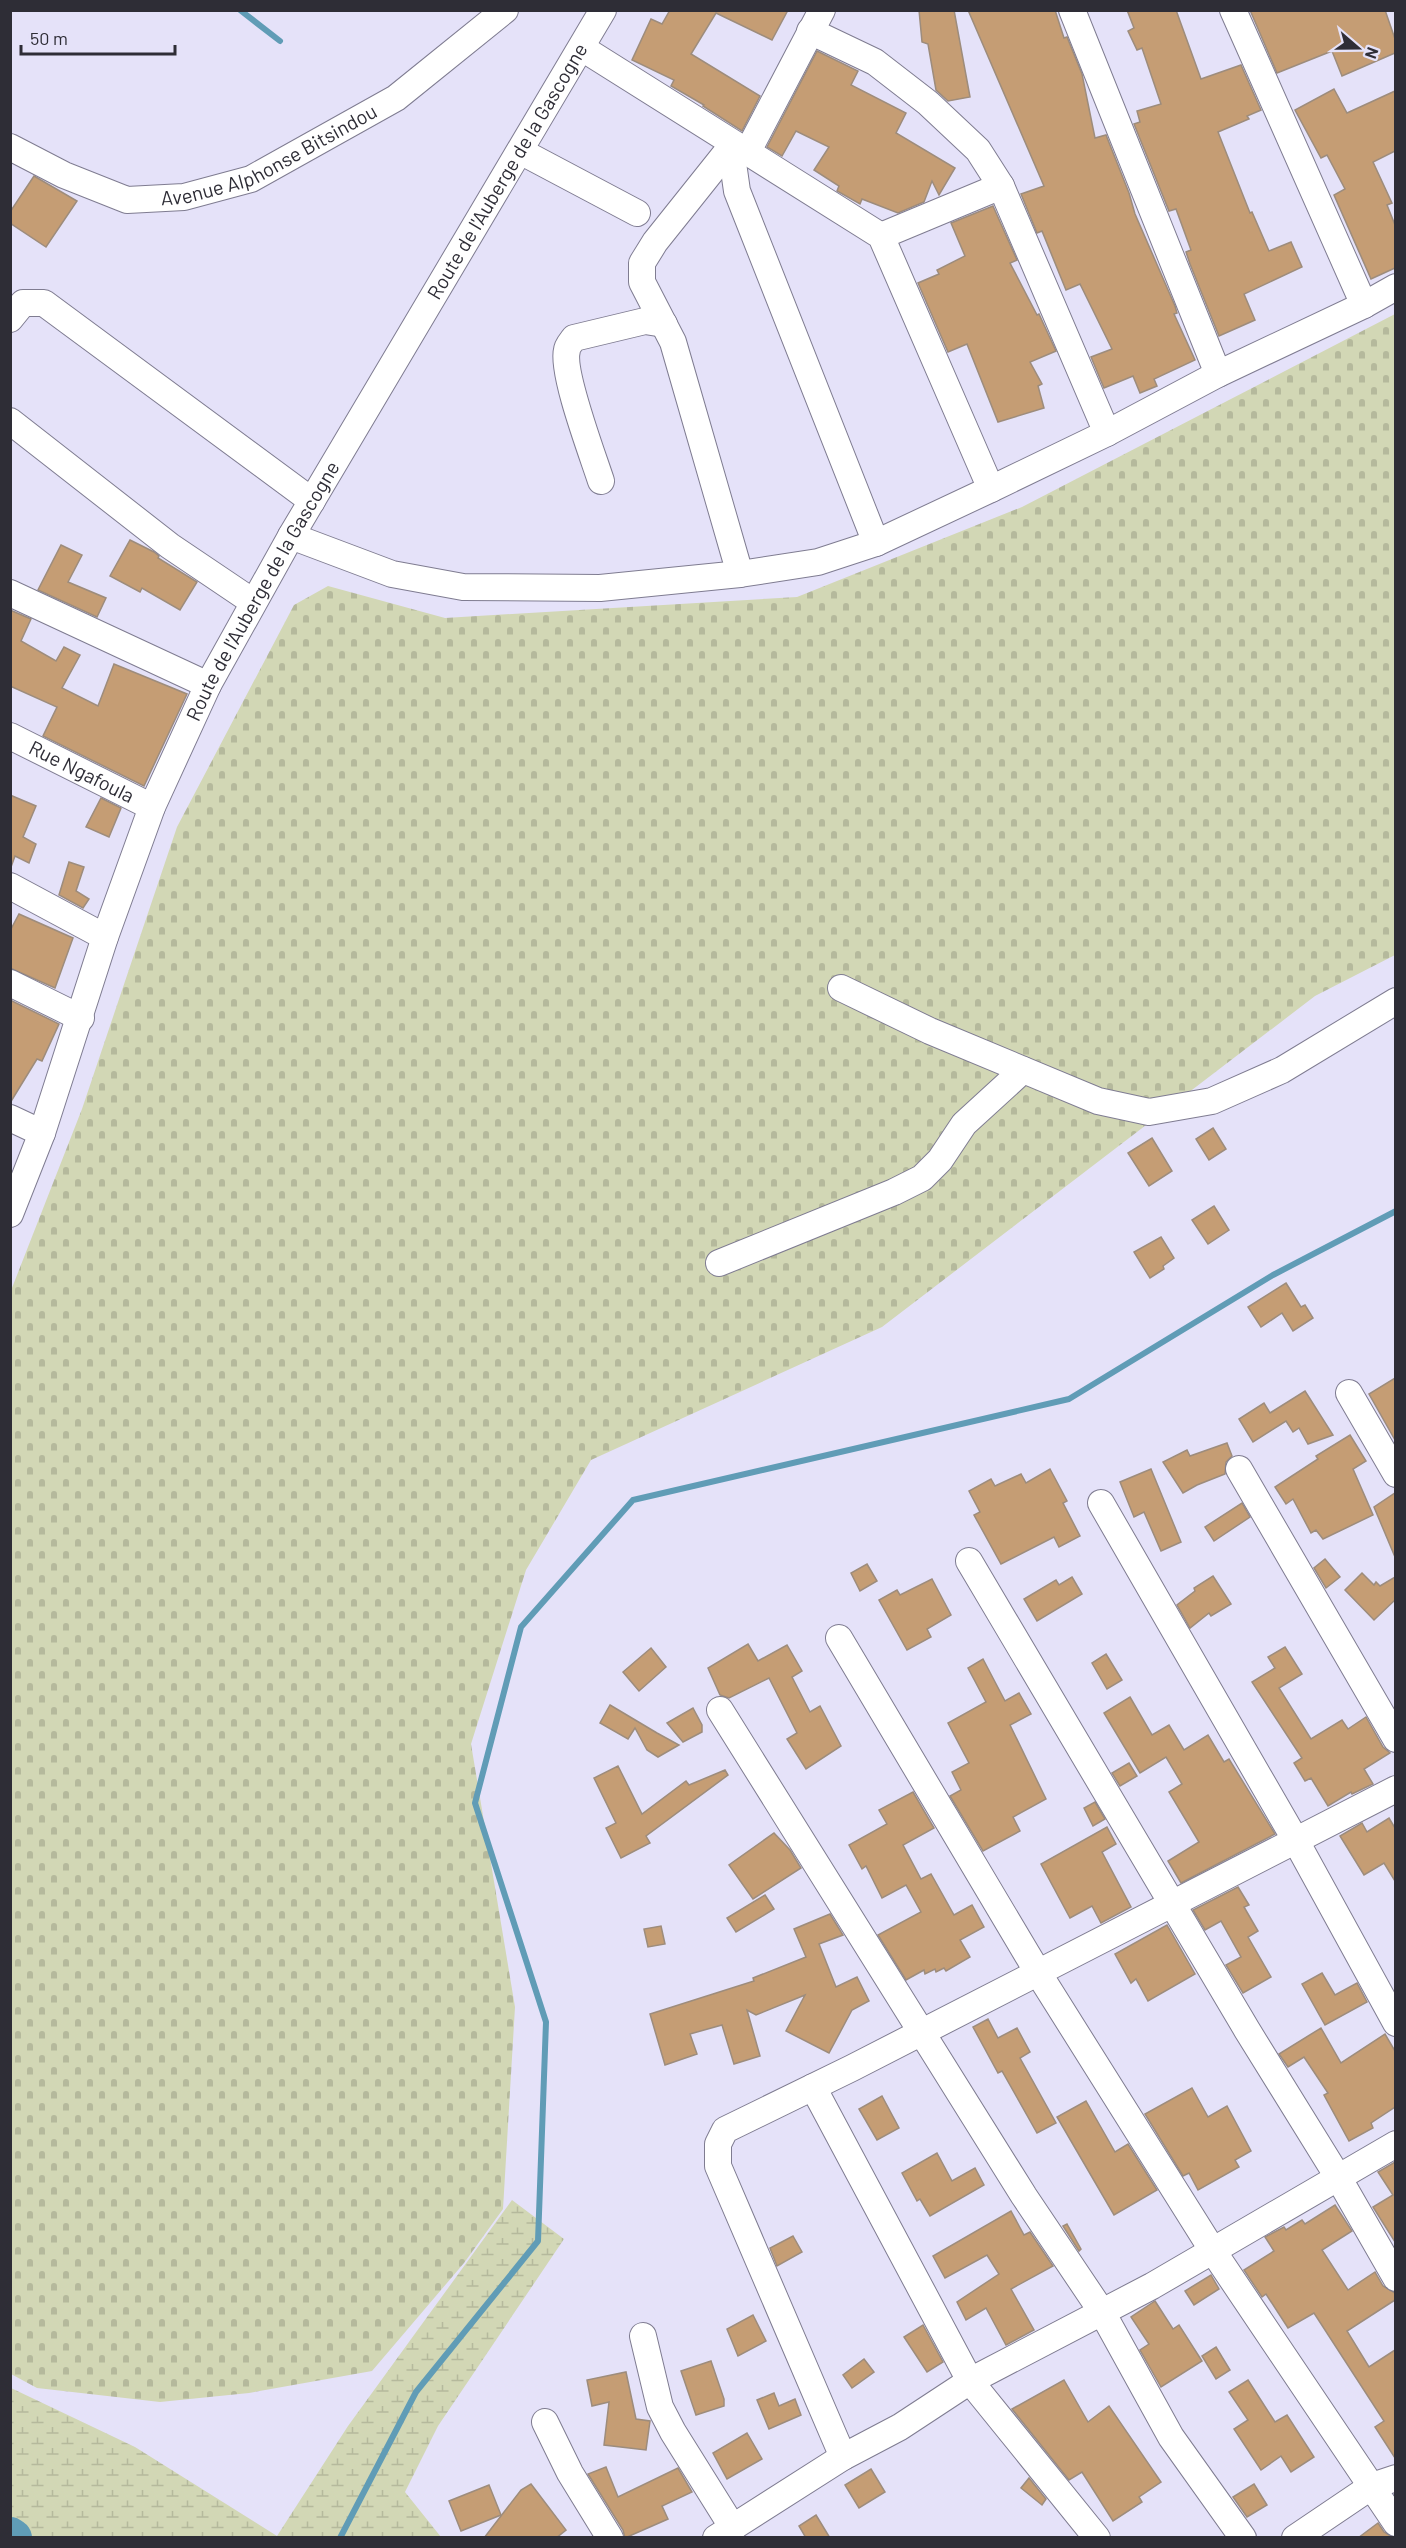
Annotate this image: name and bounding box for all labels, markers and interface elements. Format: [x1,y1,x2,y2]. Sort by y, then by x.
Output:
scale bar [21,18,176,56]
north arrow [1328,18,1388,78]
text: 50 m [30,27,68,49]
street label: Route de l'Auberge de la Gascogne [421,38,592,303]
text: N [1362,45,1383,62]
street label: Avenue Alphonse Bitsindou [160,98,381,209]
street label: Route de l'Auberge de la Gascogne [180,456,344,724]
street label: Rue Ngafoula [25,735,139,807]

